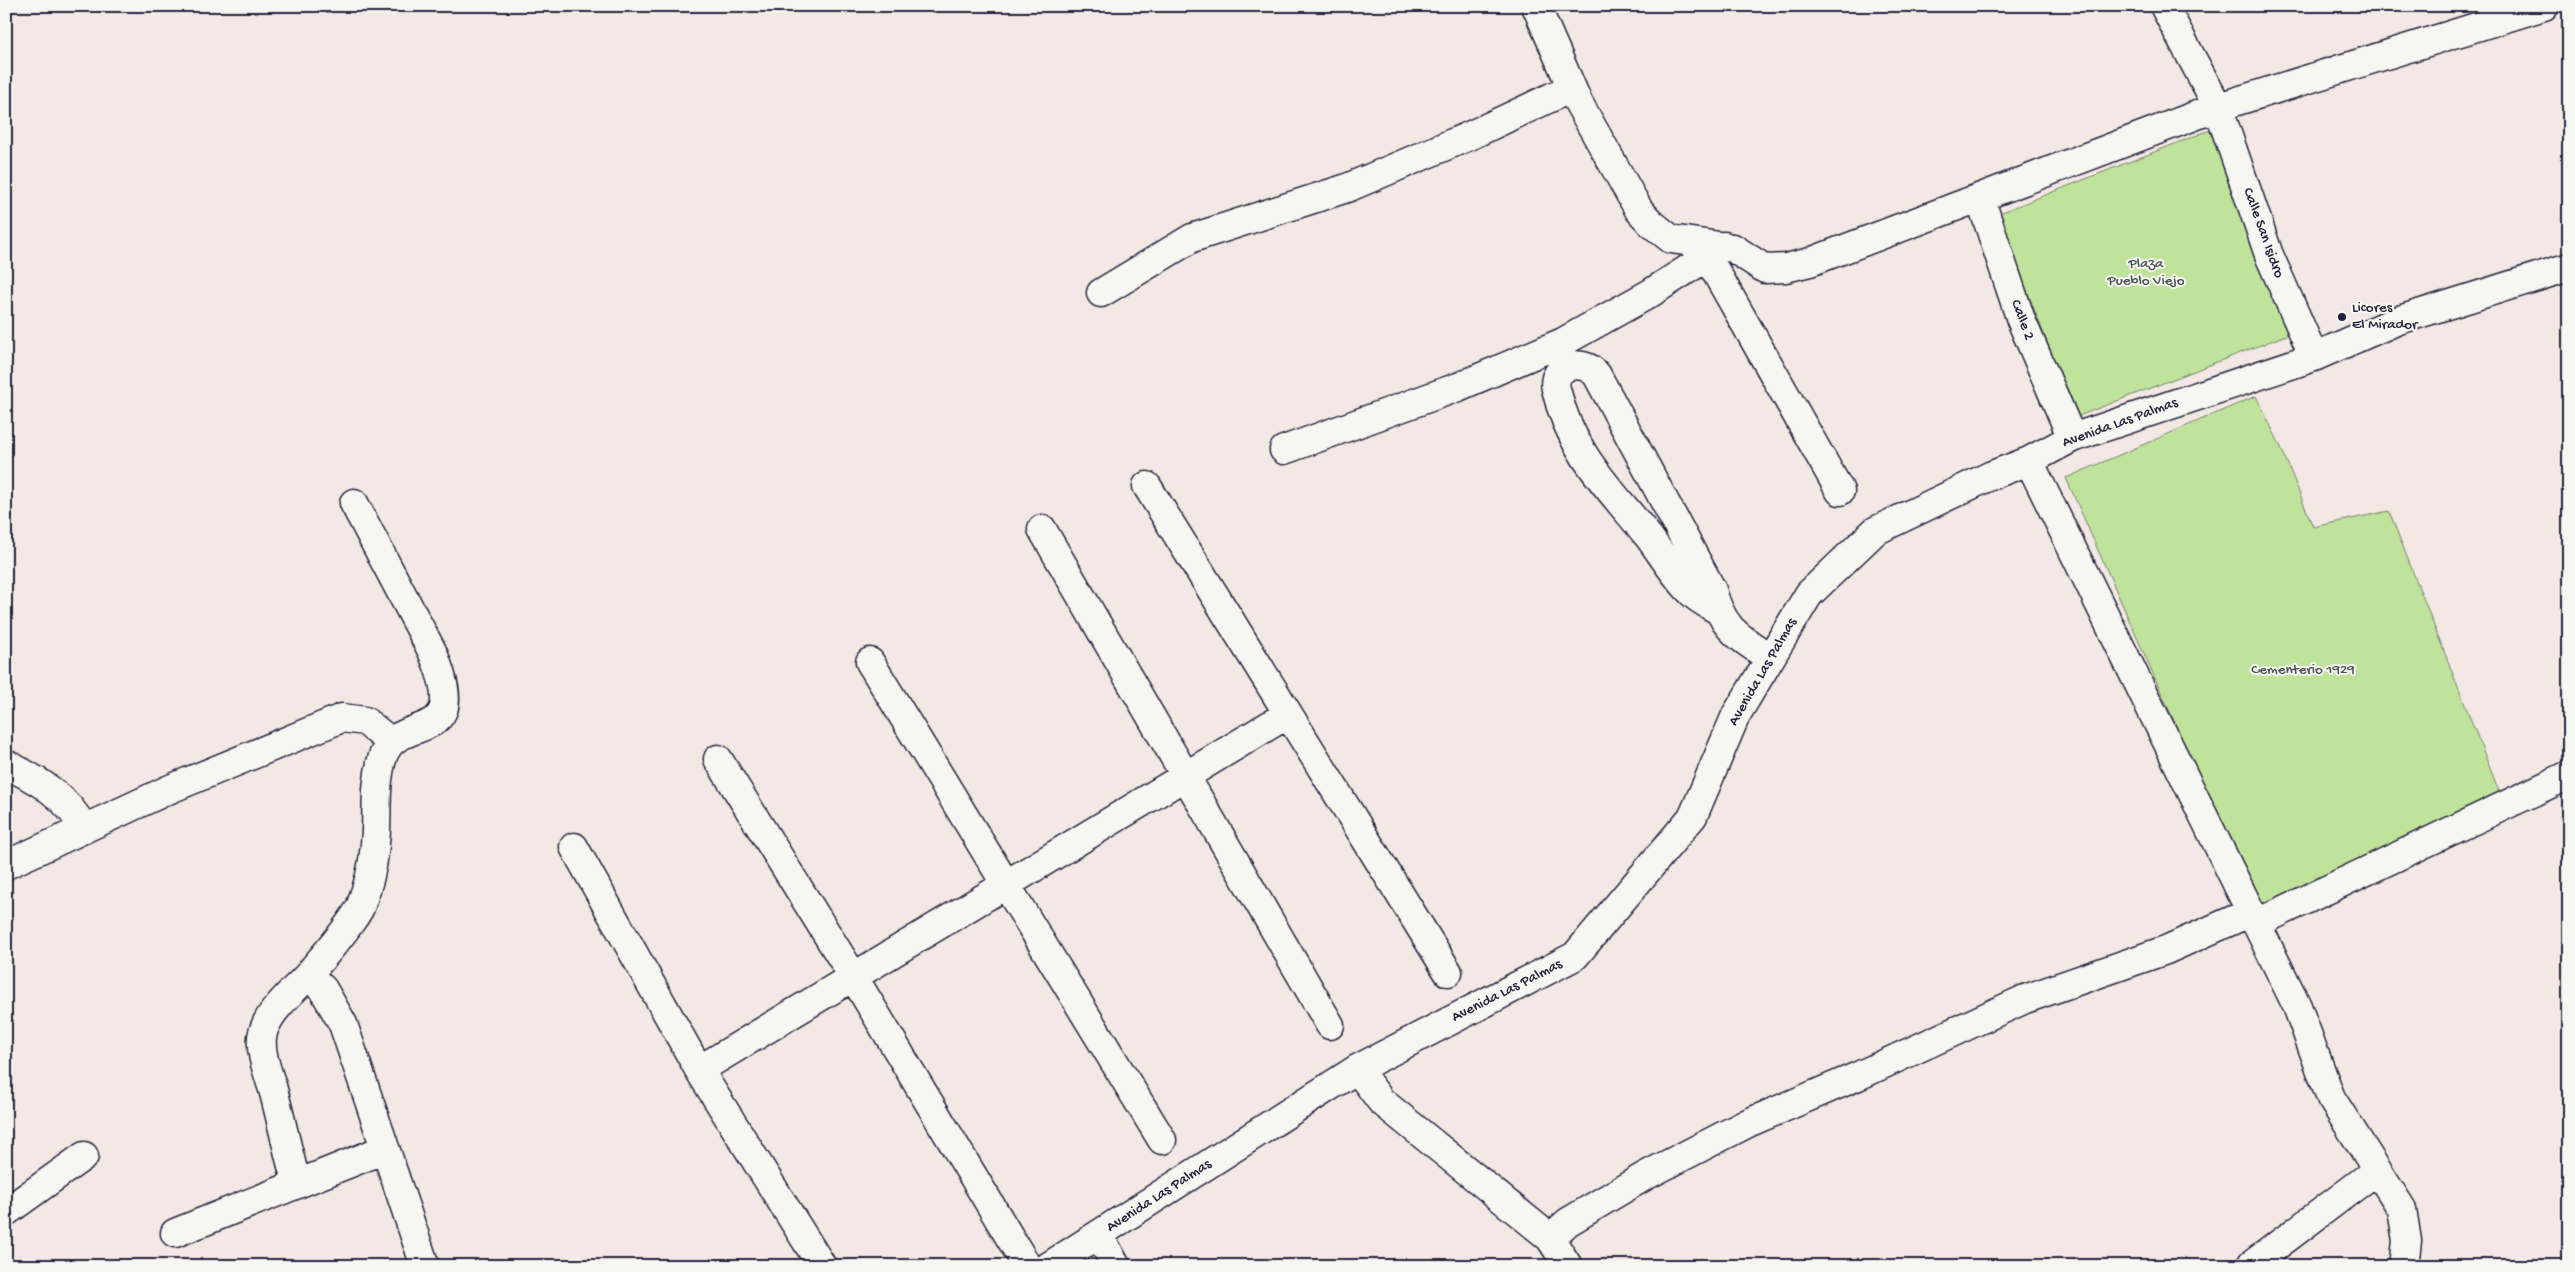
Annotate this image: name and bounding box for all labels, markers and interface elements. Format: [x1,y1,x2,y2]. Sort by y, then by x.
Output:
street label: Calle San Isidro [2238,185,2288,281]
park label: Plaza Pueblo Viejo [2106,255,2185,290]
street label: Calle 2 [2006,297,2038,343]
place label: Licores El Mirador [2352,299,2419,334]
marker: Licores El Mirador [2336,311,2348,323]
street label: Avenida Las Palmas [2060,394,2181,452]
street label: Avenida Las Palmas [1725,614,1801,729]
park label: Cementerio 1929 [2251,661,2355,679]
street label: Avenida Las Palmas [1449,955,1566,1027]
street label: Avenida Las Palmas [1103,1155,1215,1237]

